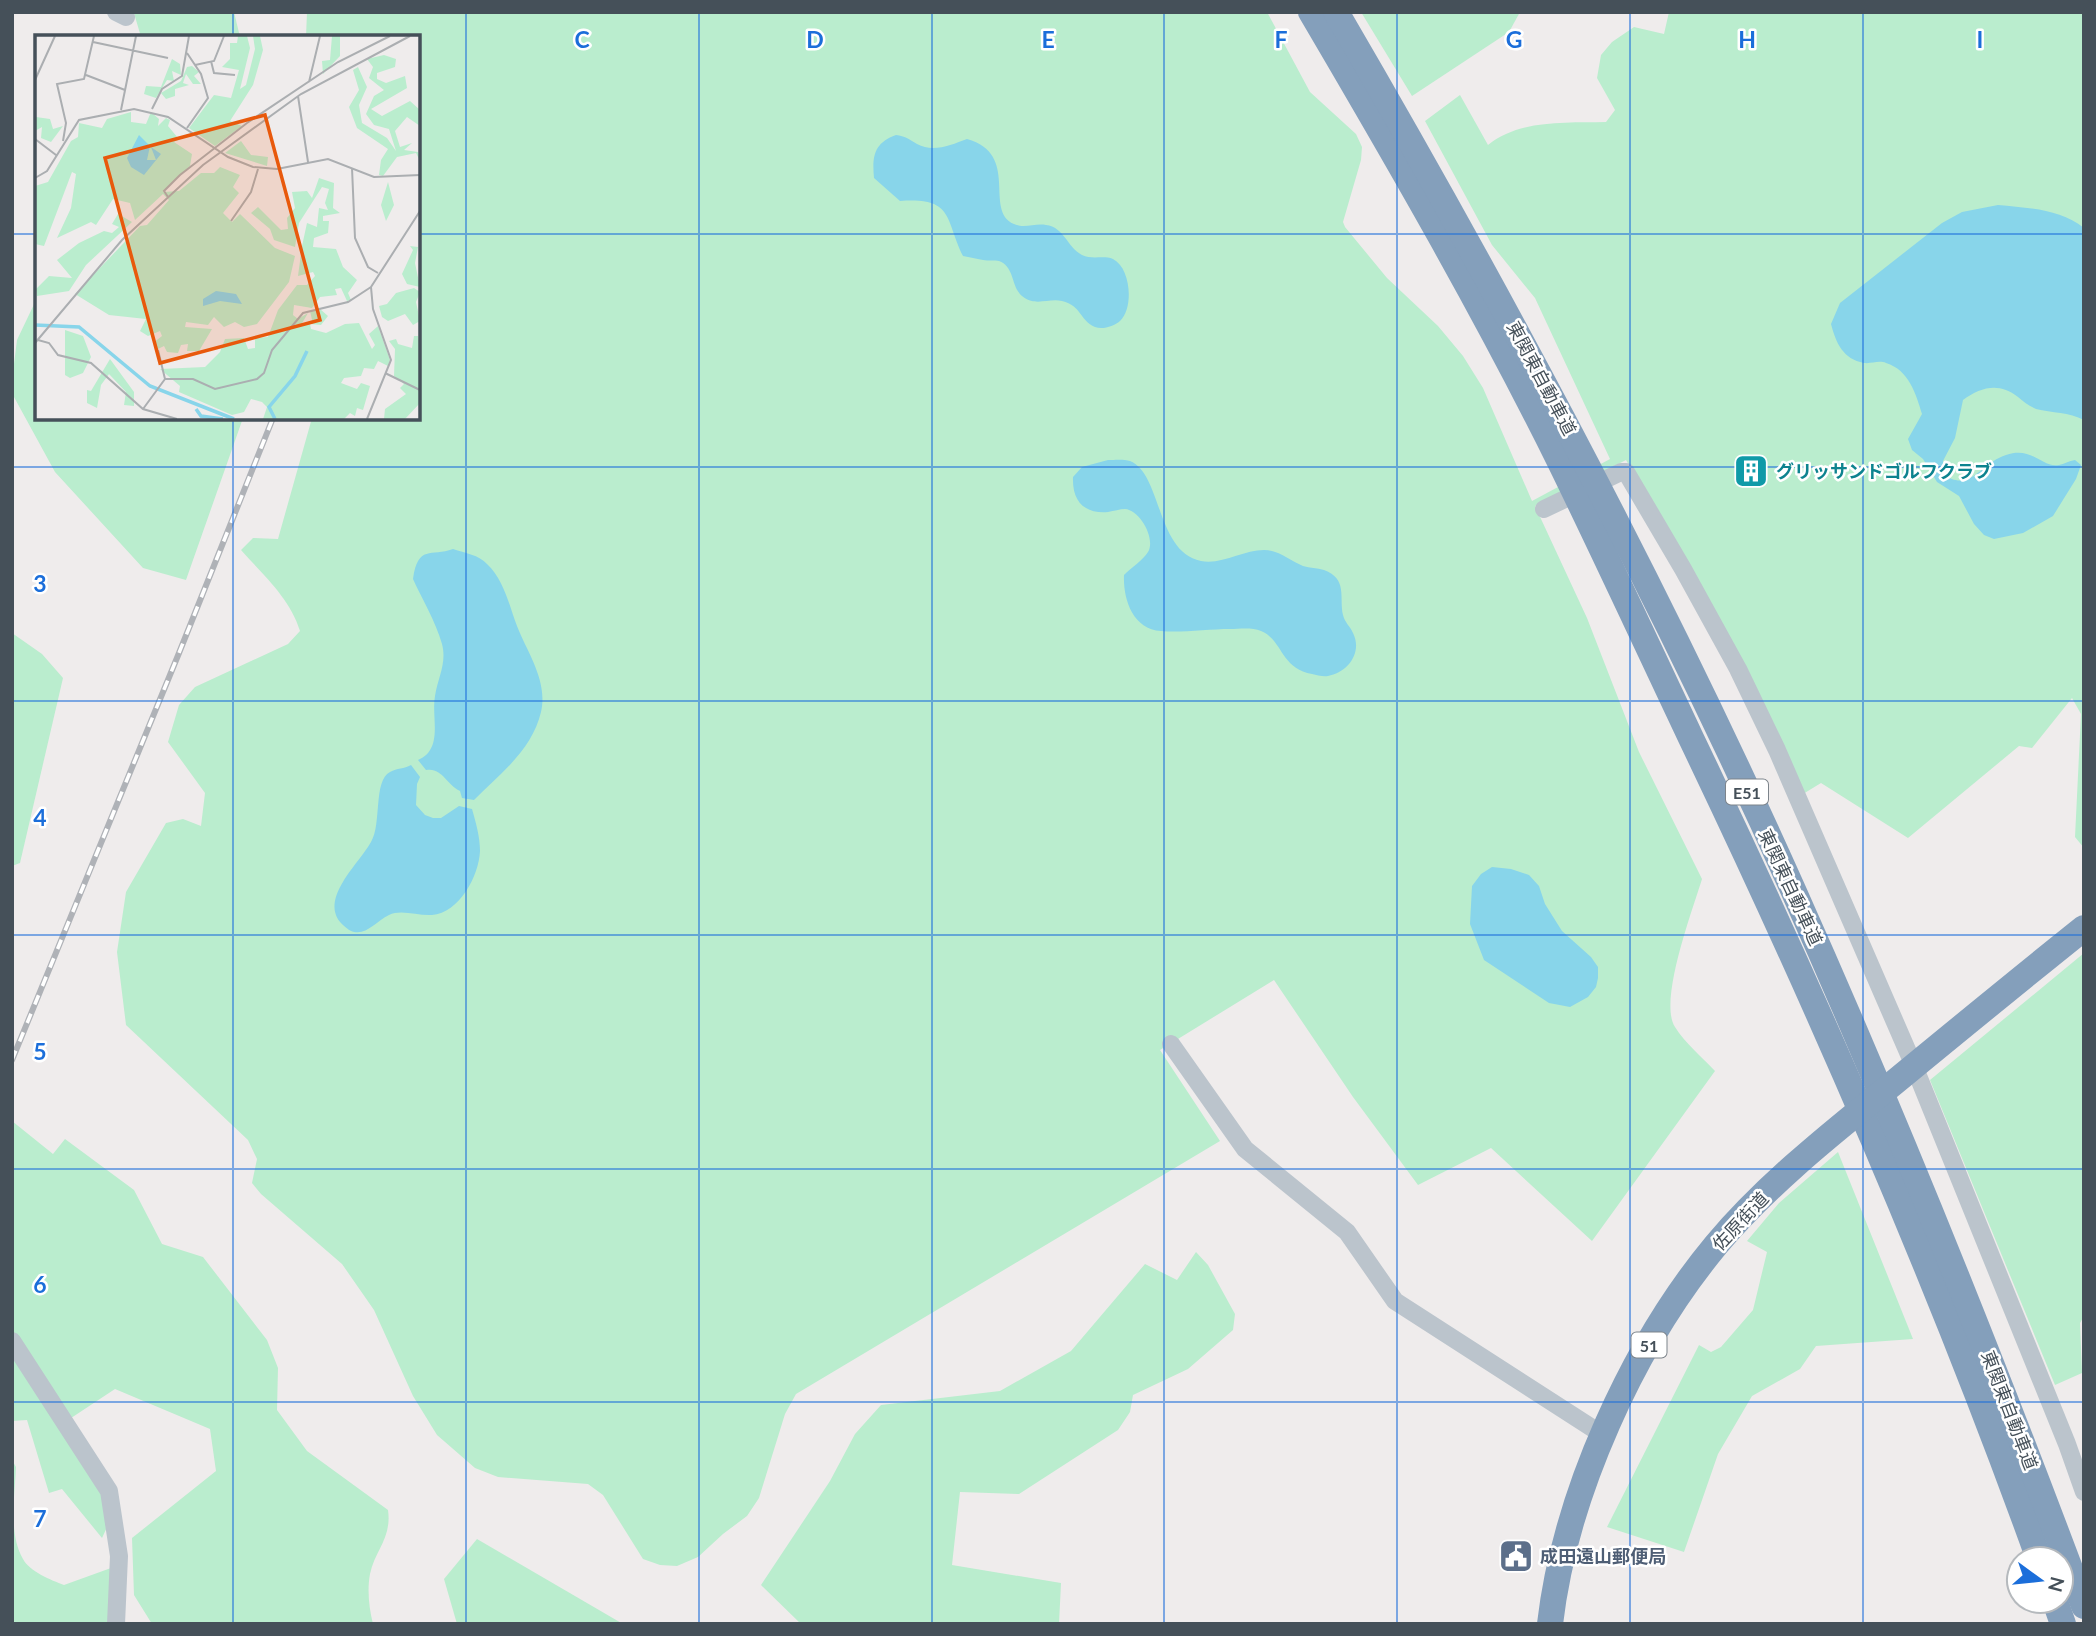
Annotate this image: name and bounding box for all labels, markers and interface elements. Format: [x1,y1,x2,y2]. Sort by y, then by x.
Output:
text: C [574,25,590,53]
text: D [806,25,824,53]
text: E [1041,25,1055,53]
text: F [1274,25,1288,53]
text: G [1506,25,1522,53]
text: H [1738,25,1756,53]
text: I [1977,25,1983,53]
inset map [35,35,420,420]
street label: 東関東自動車道 [1503,317,1581,439]
building icon: グリッサンドゴルフクラブ [1732,452,1770,490]
place label: グリッサンドゴルフクラブ [1776,460,1992,482]
text: 3 [33,569,47,597]
road number: E51 [1726,779,1768,804]
text: 4 [33,803,47,831]
street label: 東関東自動車道 [1754,825,1828,949]
text: 5 [33,1037,47,1065]
street label: 佐原街道 [1707,1187,1773,1255]
text: 6 [33,1270,47,1298]
road number: 51 [1632,1332,1666,1358]
street label: 東関東自動車道 [1977,1347,2043,1473]
text: 7 [33,1504,47,1532]
public building icon: 成田遠山郵便局 [1497,1537,1535,1575]
place label: 成田遠山郵便局 [1540,1545,1666,1567]
north arrow [2005,1545,2075,1615]
text: N [2044,1574,2070,1595]

